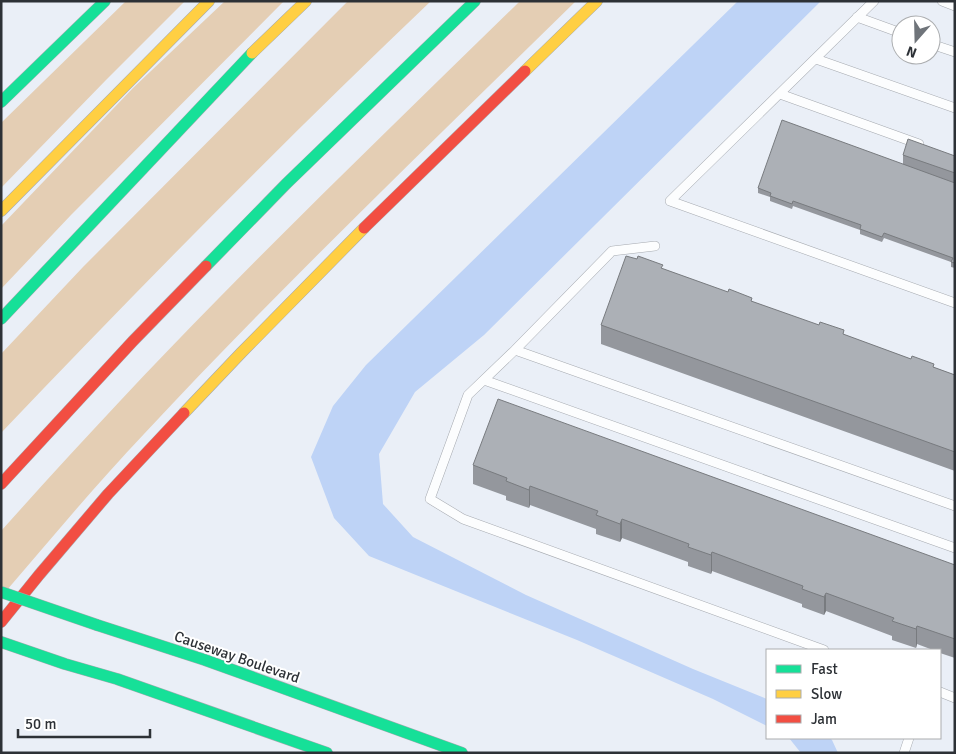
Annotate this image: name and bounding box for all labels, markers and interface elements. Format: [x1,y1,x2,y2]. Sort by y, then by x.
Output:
north arrow [891,15,941,65]
text: N [904,42,919,61]
street label: Causeway Boulevard [172,627,302,687]
legend [766,649,941,739]
text: Fast [811,660,838,678]
text: Slow [811,685,842,703]
scale bar [18,706,150,738]
text: Jam [811,710,837,728]
text: 50 m [25,715,56,733]

